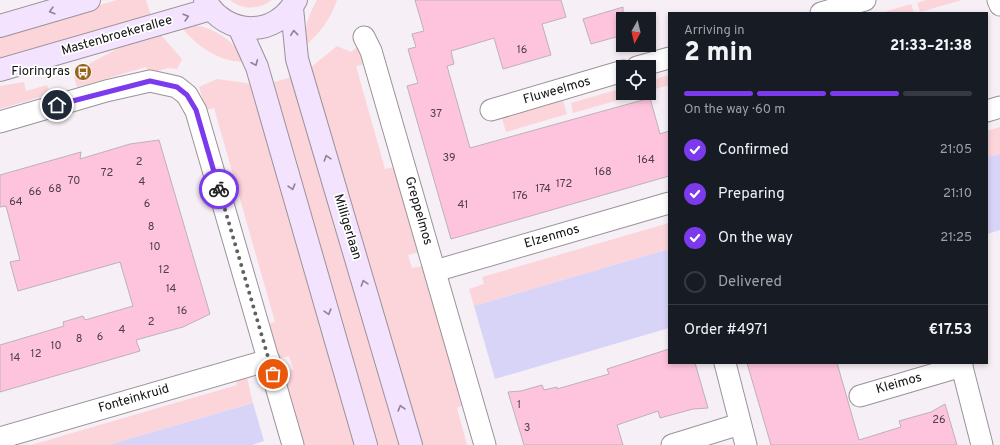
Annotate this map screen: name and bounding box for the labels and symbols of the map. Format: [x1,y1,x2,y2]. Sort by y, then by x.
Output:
one-way arrow [48,6,55,15]
street label: Mastenbroekerallee [60,12,174,60]
north arrow [616,12,656,52]
one-way arrow [182,13,189,21]
one-way arrow [290,30,299,36]
house number: 16 [517,43,527,57]
one-way arrow [250,59,258,66]
bus stop icon: Fioringras [73,62,93,82]
place label: Fioringras [11,64,70,80]
street label: Fluweelmos [522,74,592,108]
pin [40,88,74,122]
house number: 37 [430,107,442,121]
house number: 39 [443,151,455,165]
house number: 164 [637,153,655,167]
house number: 2 [136,155,142,169]
one-way arrow [323,155,332,162]
house number: 168 [594,165,612,179]
house number: 72 [101,166,113,180]
courier [199,169,239,209]
house number: 70 [68,174,80,188]
house number: 4 [139,175,146,189]
street label: Greppelmos [401,175,435,247]
house number: 172 [556,177,572,191]
house number: 68 [48,182,62,196]
house number: 174 [535,182,551,196]
one-way arrow [287,184,296,191]
house number: 66 [28,185,42,199]
house number: 176 [512,189,528,203]
street label: Milligerlaan [329,192,365,262]
house number: 64 [9,195,23,209]
house number: 6 [144,197,150,211]
house number: 41 [458,198,468,212]
house number: 8 [148,220,154,234]
street label: Elzenmos [523,221,581,253]
house number: 10 [149,240,161,254]
house number: 12 [159,263,169,277]
one-way arrow [360,280,369,287]
house number: 14 [166,282,177,296]
house number: 16 [177,304,187,318]
one-way arrow [323,309,332,316]
house number: 2 [148,315,154,329]
house number: 4 [119,323,126,337]
house number: 6 [97,330,103,344]
house number: 8 [76,332,82,346]
house number: 10 [50,339,62,353]
house number: 12 [31,347,41,361]
house number: 14 [10,351,21,365]
pin [256,357,290,391]
street label: Kleimos [874,370,924,398]
street label: Fonteinkruid [97,381,171,417]
house number: 1 [517,398,521,412]
one-way arrow [397,404,406,411]
house number: 26 [932,413,946,427]
house number: 3 [524,421,530,435]

